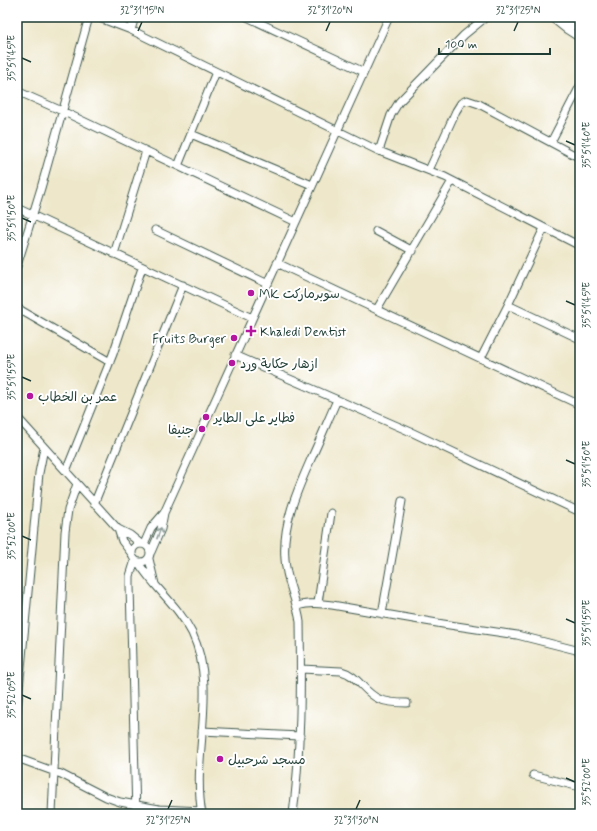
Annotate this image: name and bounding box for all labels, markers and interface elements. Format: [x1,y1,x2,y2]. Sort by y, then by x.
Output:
text: 32°31'15"N [120,4,164,18]
text: 32°31'20"N [307,4,353,18]
text: 32°31'25"N [496,4,541,18]
scale bar [439,30,550,56]
text: 35°51'45"E [5,35,19,81]
text: 100 m [445,37,477,53]
text: 35°51'40"E [580,122,594,168]
text: 35°51'50"E [5,194,19,241]
text: 35°51'45"E [580,282,594,328]
place label: MK سوبرماركت [259,286,340,303]
marker: MK سوبرماركت [246,288,256,298]
place label: Khaledi Dentist [260,324,346,341]
marker: Khaledi Dentist [245,325,257,337]
place label: Fruits Burger [152,331,227,348]
marker: Fruits Burger [229,333,239,343]
text: 35°51'55"E [5,354,19,400]
place label: ازهار حكاية ورد [240,356,318,373]
marker: ازهار حكاية ورد [227,358,237,368]
place label: عمر بن الخطاب [38,389,117,406]
marker: عمر بن الخطاب [25,391,35,401]
place label: فطاير على الطاير [213,410,295,427]
marker: فطاير على الطاير [201,412,211,422]
place label: جنيفا [168,422,194,439]
marker: جنيفا [197,424,207,434]
text: 35°51'50"E [580,440,594,487]
text: 35°52'00"E [5,512,19,560]
one-way arrow [156,527,163,540]
text: 35°51'55"E [580,600,594,646]
text: 35°52'05"E [5,671,19,719]
place label: مسجد شرحبيل [228,752,306,769]
marker: مسجد شرحبيل [215,754,225,764]
text: 35°52'00"E [580,758,594,806]
text: 32°31'25"N [146,814,191,828]
text: 32°31'30"N [334,814,379,828]

